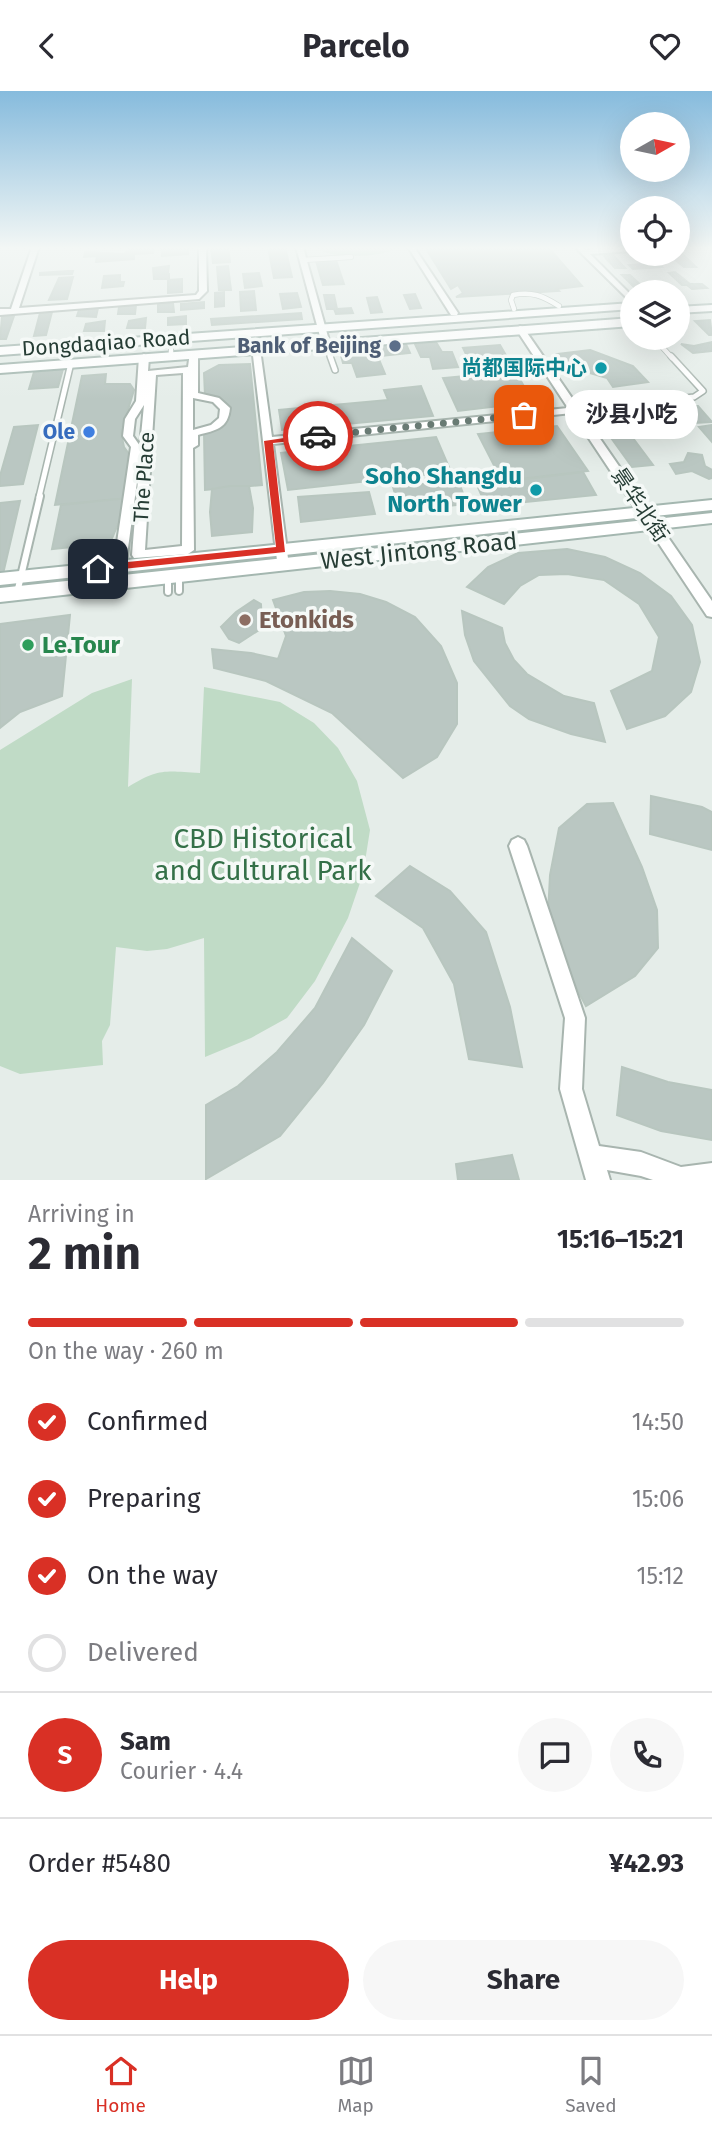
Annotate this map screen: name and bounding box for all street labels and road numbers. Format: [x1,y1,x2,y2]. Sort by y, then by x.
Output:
street label: Dongdaqiao Road [21,324,191,362]
street label: The Place [128,431,160,523]
street label: 景华北街 [606,463,674,547]
street label: West Jintong Road [319,527,519,575]

